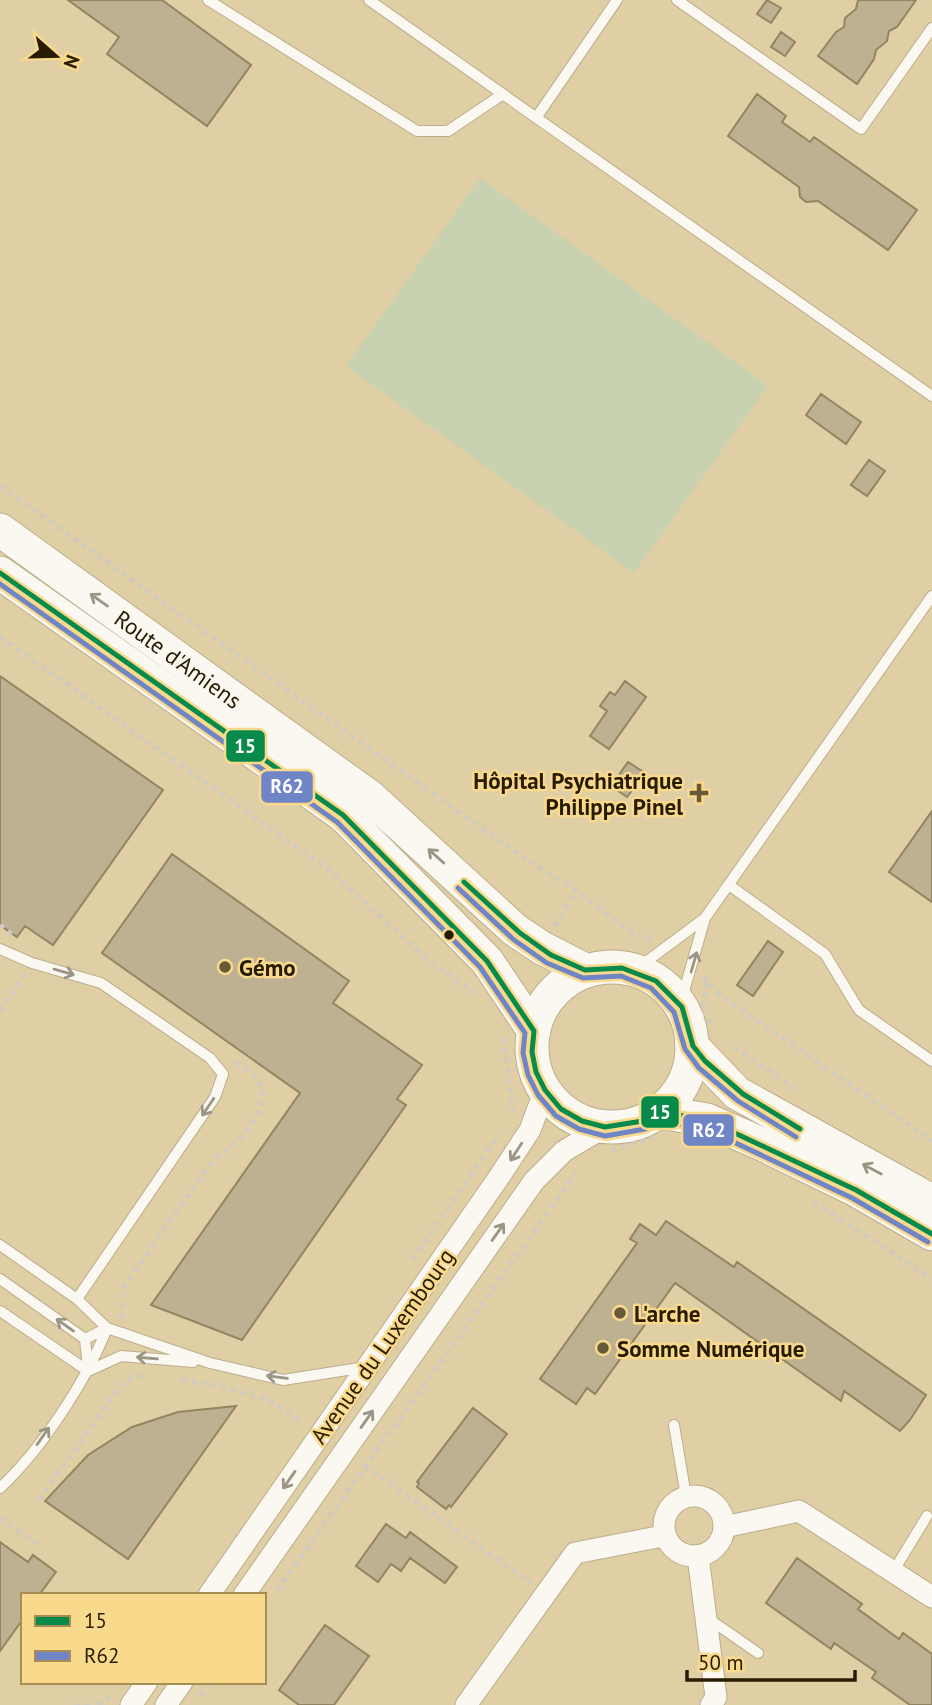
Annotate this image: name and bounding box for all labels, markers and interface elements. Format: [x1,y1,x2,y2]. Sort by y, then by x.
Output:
north arrow [21,21,91,91]
text: N [59,52,85,72]
one-way arrow [90,593,109,607]
street label: Route d'Amiens [109,603,248,714]
line badge: 15 [225,729,266,763]
text: 15 [234,734,256,758]
place label: Hôpital Psychiatrique Philippe Pinel [473,766,683,821]
line badge: R62 [260,770,314,804]
text: R62 [271,774,303,798]
marker: Hôpital Psychiatrique Philippe Pinel [689,783,709,803]
one-way arrow [428,848,446,864]
unlabelled marker [442,928,456,942]
one-way arrow [688,951,701,973]
place label: Gémo [239,953,296,982]
marker: Gémo [217,959,233,975]
one-way arrow [52,966,75,979]
line badge: 15 [640,1095,680,1129]
one-way arrow [201,1097,216,1116]
text: 15 [649,1100,671,1124]
line badge: R62 [682,1113,735,1147]
text: R62 [693,1118,725,1142]
one-way arrow [508,1141,522,1161]
one-way arrow [862,1162,883,1175]
one-way arrow [491,1223,505,1242]
street label: Avenue du Luxembourg [304,1243,460,1449]
place label: L'arche [634,1299,700,1328]
marker: L'arche [612,1305,628,1321]
one-way arrow [56,1318,75,1332]
place label: Somme Numérique [617,1334,804,1363]
marker: Somme Numérique [595,1340,611,1356]
one-way arrow [136,1351,159,1364]
one-way arrow [266,1371,289,1384]
one-way arrow [360,1410,374,1429]
one-way arrow [36,1427,50,1446]
one-way arrow [282,1470,296,1489]
legend [21,1593,266,1684]
text: 15 [84,1607,107,1634]
scale bar [687,1638,855,1682]
text: R62 [84,1642,119,1669]
text: 50 m [698,1649,744,1676]

